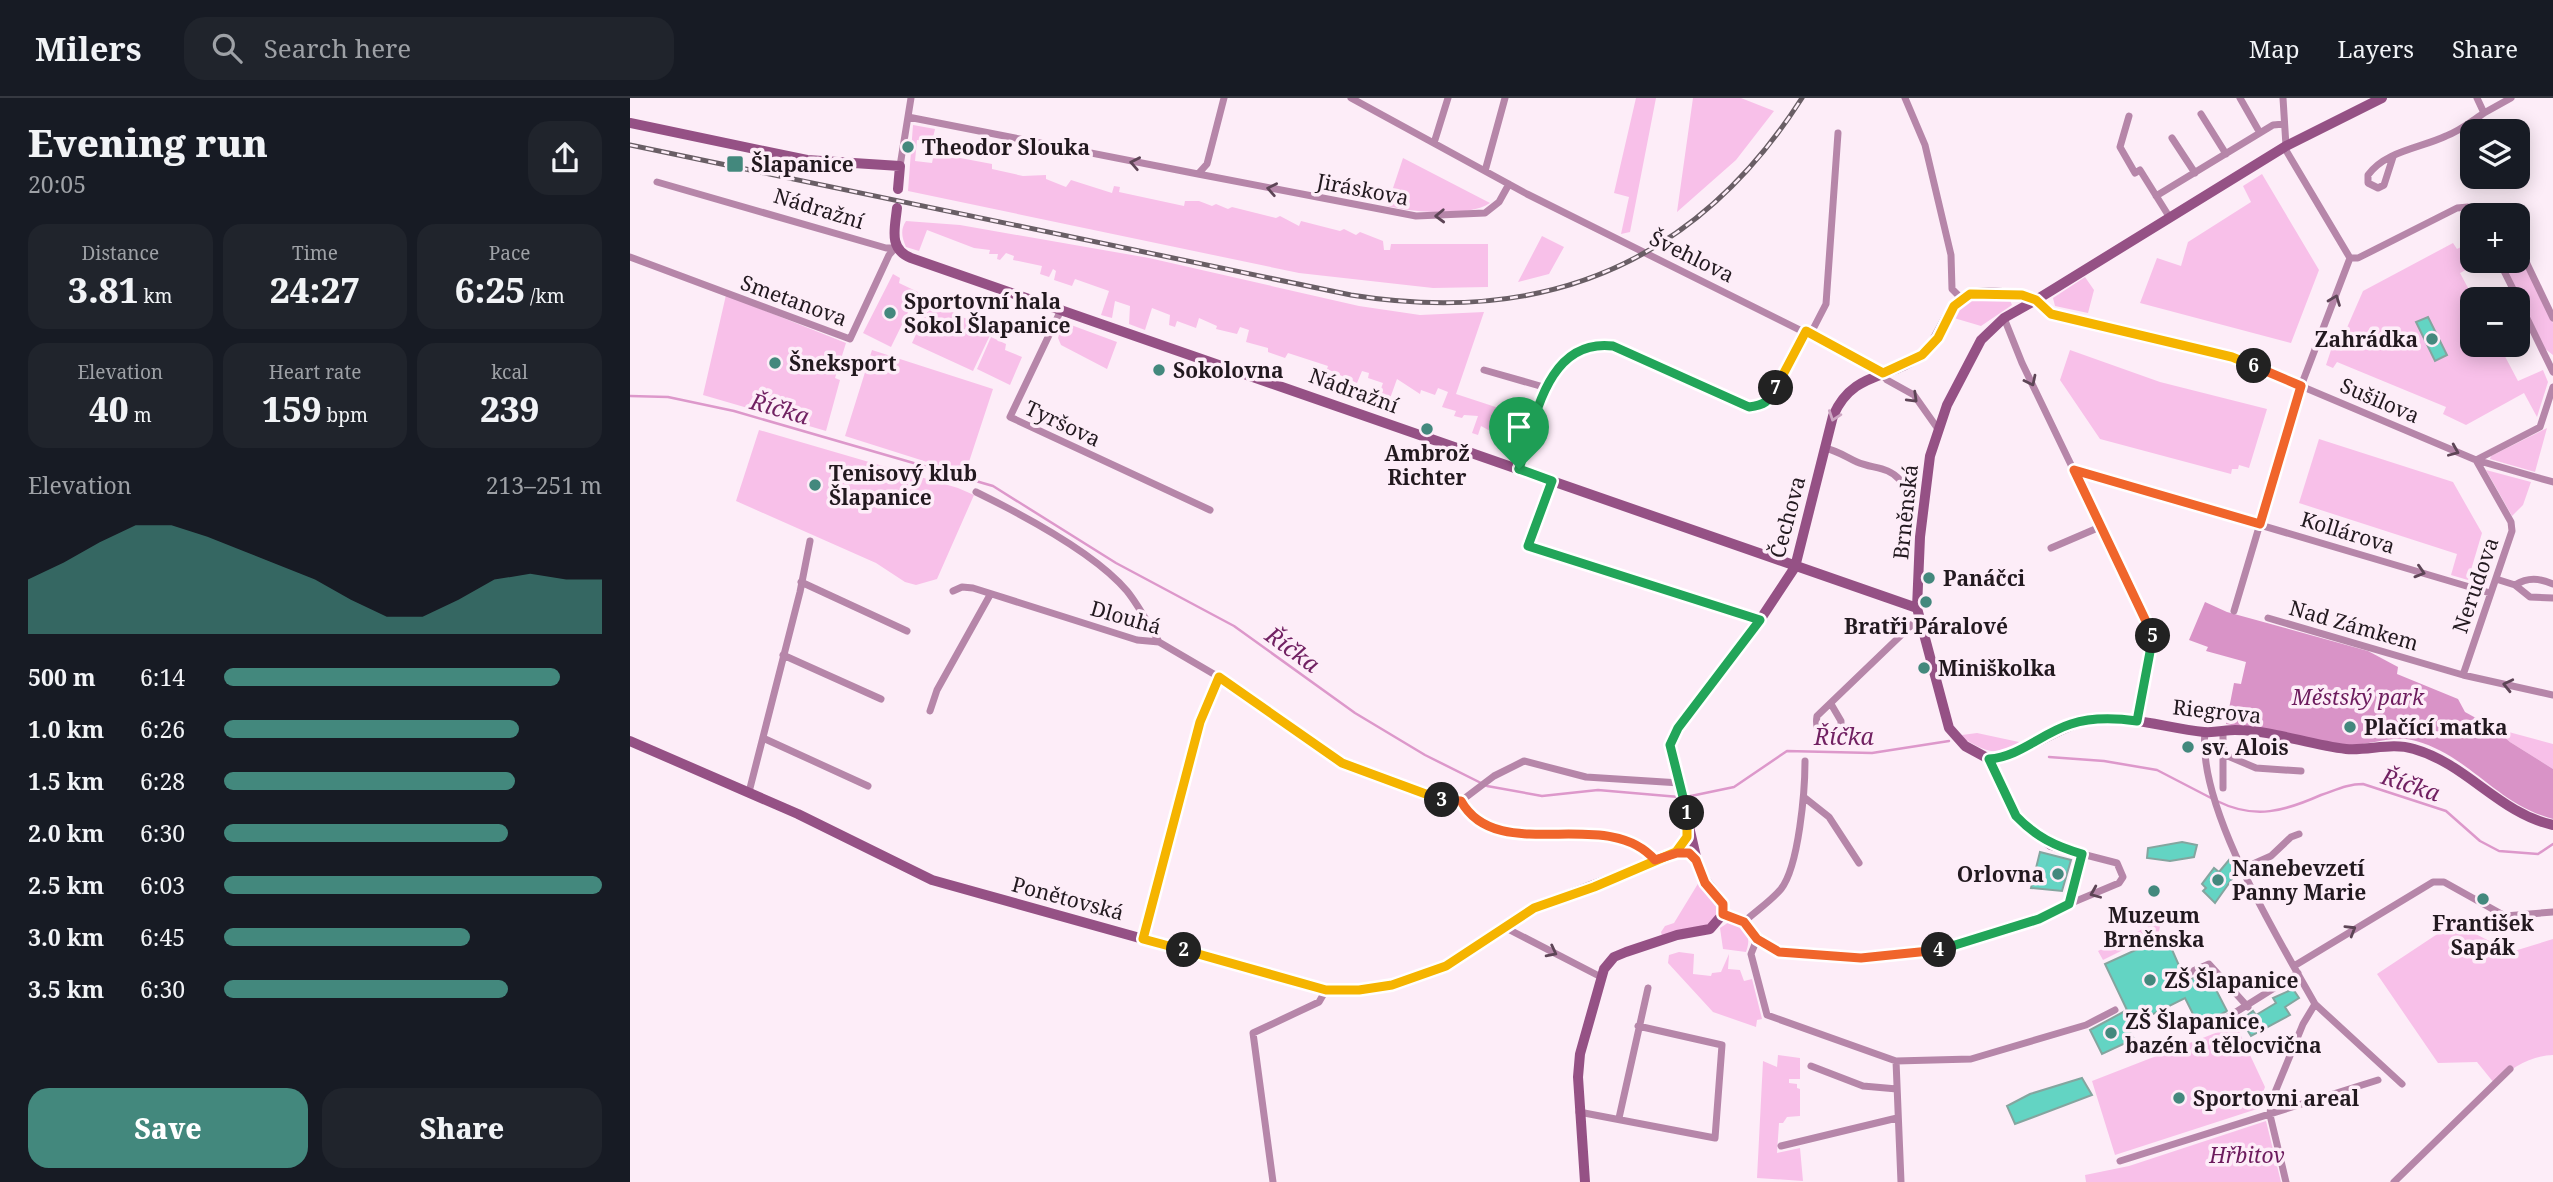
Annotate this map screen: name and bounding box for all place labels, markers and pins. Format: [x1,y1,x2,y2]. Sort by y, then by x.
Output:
place label: Theodor Slouka [922,133,1090,161]
marker: Theodor Slouka [900,139,916,155]
place label: Šlapanice [751,150,854,178]
marker: Šlapanice [725,154,745,174]
place label: Sportovní hala Sokol Šlapanice [904,287,1071,339]
marker: Sportovní hala Sokol Šlapanice [882,305,898,321]
place label: Zahrádka [2315,325,2418,353]
marker: Zahrádka [2424,331,2440,347]
pin: 6 [2236,348,2272,384]
place label: Šneksport [789,349,897,377]
marker: Šneksport [767,355,783,371]
place label: Sokolovna [1173,356,1284,384]
marker: Sokolovna [1151,362,1167,378]
pin: 7 [1758,370,1794,406]
pin [1489,397,1549,469]
marker: Ambrož Richter [1419,421,1435,437]
place label: Ambrož Richter [1384,439,1470,491]
place label: Tenisový klub Šlapanice [829,459,977,511]
marker: Tenisový klub Šlapanice [807,477,823,493]
place label: Panáčci [1943,564,2026,592]
marker: Panáčci [1921,570,1937,586]
marker: Bratři Páralové [1918,594,1934,610]
place label: Bratři Páralové [1844,612,2008,640]
pin: 5 [2136,618,2170,654]
place label: Miniškolka [1938,654,2056,682]
marker: Miniškolka [1916,660,1932,676]
place label: Plačící matka [2364,713,2508,741]
marker: Plačící matka [2342,719,2358,735]
place label: sv. Alois [2202,733,2289,761]
marker: sv. Alois [2180,739,2196,755]
pin: 3 [1424,782,1460,818]
pin: 1 [1670,796,1704,830]
place label: Nanebevzetí Panny Marie [2232,854,2366,906]
place label: Orlovna [1957,860,2044,888]
marker: Orlovna [2050,866,2066,882]
marker: Nanebevzetí Panny Marie [2210,872,2226,888]
marker: Muzeum Brněnska [2146,883,2162,899]
marker: František Sapák [2475,891,2491,907]
place label: Muzeum Brněnska [2103,901,2205,953]
place label: František Sapák [2432,909,2534,961]
pin: 2 [1166,932,1202,968]
pin: 4 [1922,932,1956,968]
place label: ZŠ Šlapanice [2164,966,2298,994]
marker: ZŠ Šlapanice [2142,972,2158,988]
place label: ZŠ Šlapanice, bazén a tělocvična [2125,1007,2322,1059]
marker: ZŠ Šlapanice, bazén a tělocvična [2103,1025,2119,1041]
place label: Sportovni areal [2193,1084,2360,1112]
marker: Sportovni areal [2171,1090,2187,1106]

